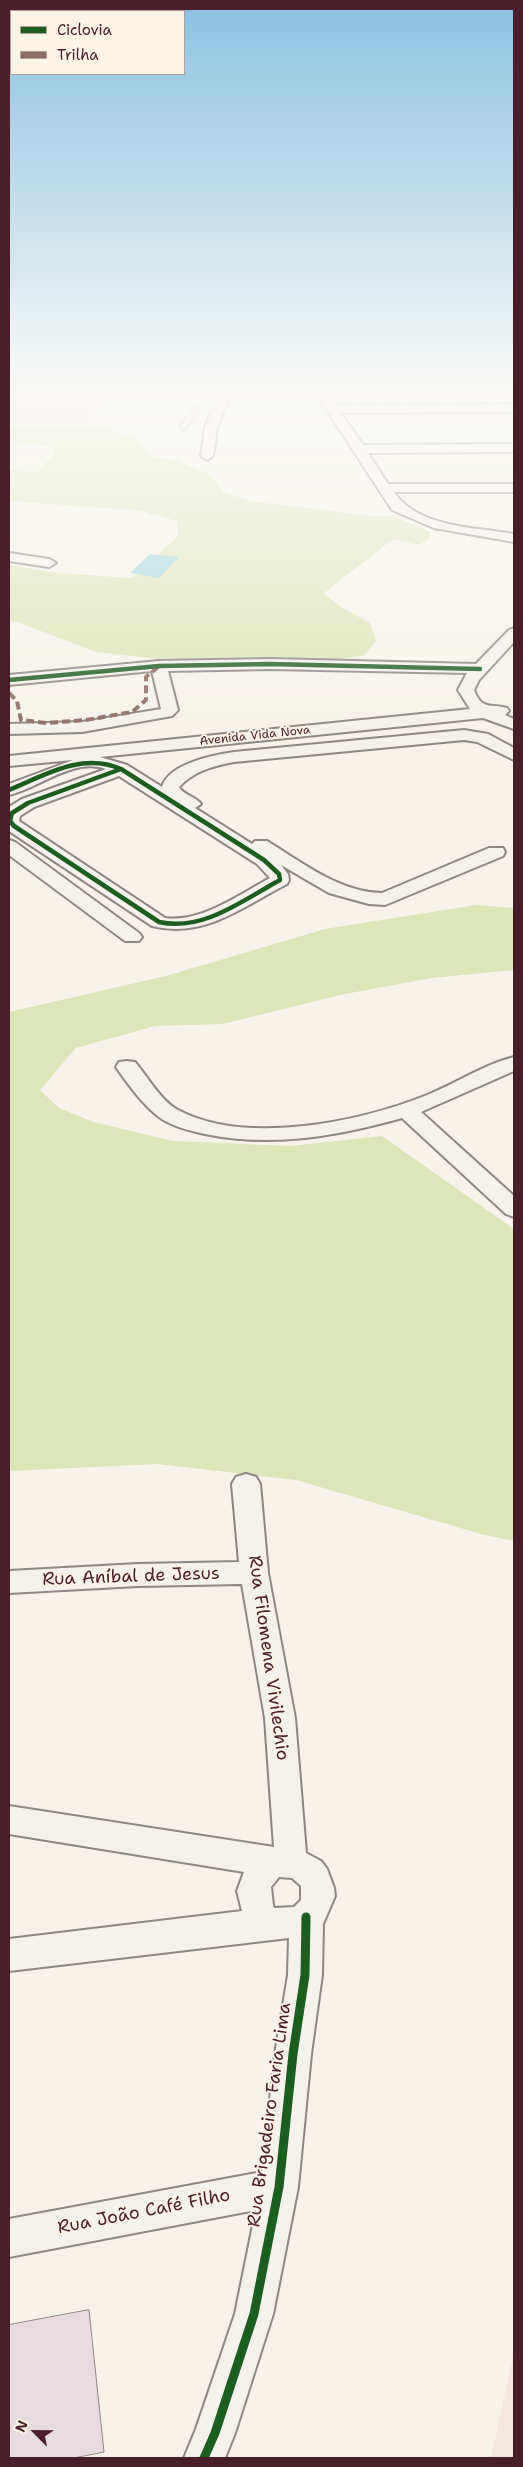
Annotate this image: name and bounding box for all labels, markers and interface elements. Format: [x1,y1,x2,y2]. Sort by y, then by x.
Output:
legend [10,10,185,75]
text: Ciclovia [57,20,112,40]
text: Trilha [57,45,99,65]
street label: Avenida Vida Nova [199,723,311,749]
street label: Rua Filomena Vivilechio [243,1554,293,1762]
street label: Rua Aníbal de Jesus [42,1563,220,1591]
street label: Rua Brigadeiro Faria Lima [244,2001,296,2229]
street label: Rua João Café Filho [56,2185,232,2239]
north arrow [10,2407,60,2457]
text: N [11,2418,32,2435]

